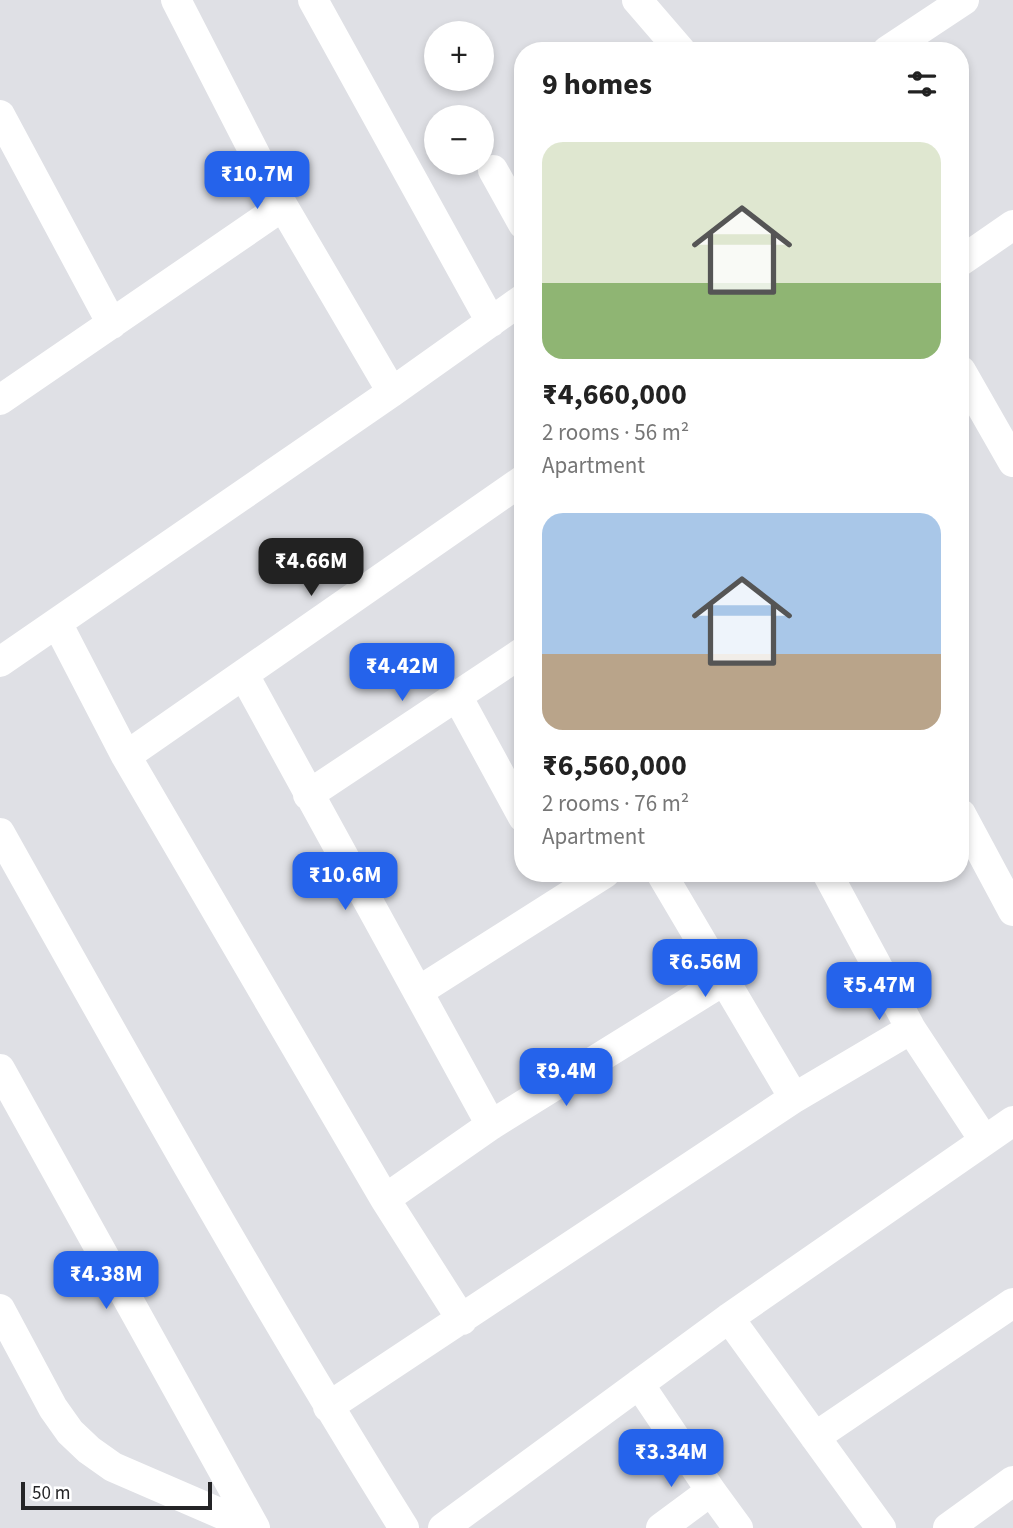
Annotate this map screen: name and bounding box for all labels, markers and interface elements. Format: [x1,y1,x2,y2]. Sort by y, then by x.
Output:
map controls [424,21,494,175]
button: + [424,21,494,91]
text: 9 homes [542,63,652,106]
icon: filters [903,65,941,103]
button: − [424,105,494,175]
pin: ₹10.7M [200,152,314,211]
text: ₹10.7M [220,157,294,190]
icon: home [679,187,805,313]
text: ₹4,660,000 [542,373,687,416]
text: 2 rooms · 56 m² [542,416,689,449]
text: Apartment [542,449,645,482]
pin: ₹4.66M [254,538,368,598]
text: ₹4.66M [274,544,348,577]
icon: home [679,558,805,684]
pin: ₹4.42M [345,644,459,703]
text: ₹4.42M [365,649,439,682]
text: ₹6,560,000 [542,744,687,787]
text: 2 rooms · 76 m² [542,787,689,820]
text: Apartment [542,820,645,853]
pin: ₹10.6M [288,852,402,912]
text: ₹10.6M [308,858,382,891]
pin: ₹6.56M [648,940,762,999]
text: ₹6.56M [668,945,742,978]
pin: ₹5.47M [822,962,936,1022]
text: ₹5.47M [842,968,916,1001]
pin: ₹9.4M [517,1048,615,1108]
text: ₹9.4M [536,1054,596,1087]
pin: ₹4.38M [49,1252,163,1311]
text: ₹4.38M [69,1257,143,1290]
pin: ₹3.34M [614,1430,728,1489]
text: ₹3.34M [634,1435,708,1468]
scale bar [21,1479,212,1511]
text: 50 m [32,1480,70,1507]

